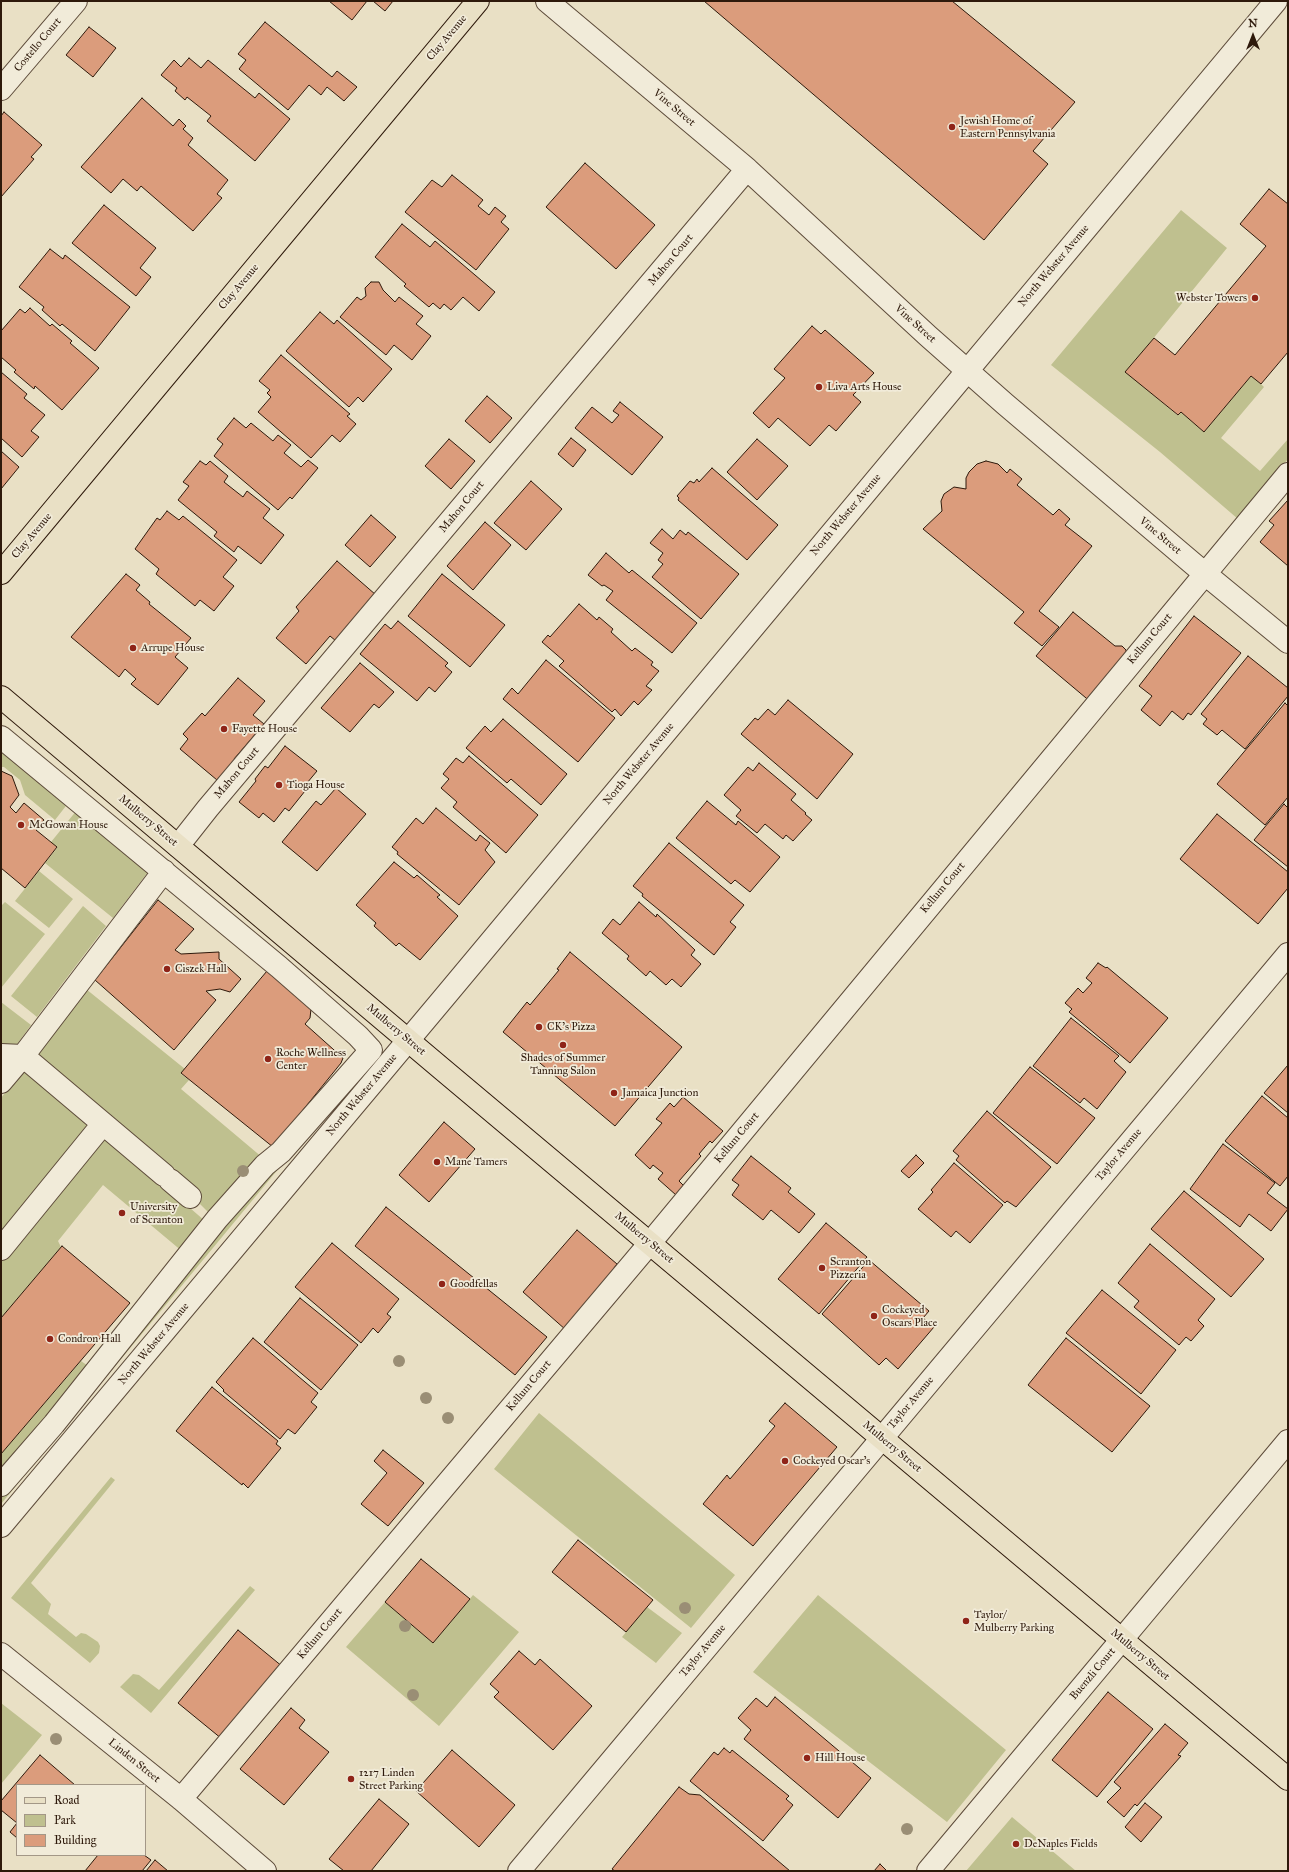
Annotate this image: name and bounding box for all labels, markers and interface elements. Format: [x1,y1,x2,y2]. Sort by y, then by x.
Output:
street label: Clay Avenue [424,12,470,64]
street label: Costello Court [12,15,64,75]
north arrow [1233,16,1273,56]
text: N [1248,17,1258,30]
street label: Vine Street [650,87,698,129]
place label: Jewish Home of Eastern Pennsylvania [960,114,1055,140]
marker: Jewish Home of Eastern Pennsylvania [947,122,957,132]
street label: North Webster Avenue [1016,222,1092,310]
street label: Mahon Court [646,232,696,288]
street label: Clay Avenue [216,261,262,313]
place label: Webster Towers [1176,291,1247,305]
marker: Webster Towers [1250,293,1260,303]
street label: Vine Street [892,302,938,346]
place label: Liva Arts House [827,380,902,394]
marker: Liva Arts House [814,382,824,392]
street label: North Webster Avenue [808,471,884,559]
street label: Mahon Court [437,479,487,535]
street label: Clay Avenue [9,510,55,562]
street label: Vine Street [1136,515,1184,557]
street label: Kellum Court [1125,611,1175,667]
place label: Arrupe House [141,641,204,655]
marker: Arrupe House [128,643,138,653]
street label: North Webster Avenue [601,720,677,808]
place label: Fayette House [232,722,297,736]
marker: Fayette House [219,724,229,734]
street label: Mahon Court [212,745,262,801]
place label: Tioga House [287,778,345,792]
marker: Tioga House [274,780,284,790]
street label: Mulberry Street [116,792,180,850]
place label: McGowan House [29,818,108,832]
marker: McGowan House [16,820,26,830]
street label: Kellum Court [918,860,968,916]
place label: Ciszek Hall [175,962,227,976]
marker: Ciszek Hall [162,964,172,974]
street label: Mulberry Street [364,1001,428,1059]
place label: CK's Pizza [547,1020,595,1034]
marker: CK's Pizza [534,1022,544,1032]
marker: Shades of Summer Tanning Salon [558,1040,568,1050]
place label: Roche Wellness Center [276,1046,346,1072]
street label: North Webster Avenue [324,1051,400,1139]
place label: Shades of Summer Tanning Salon [521,1051,605,1077]
marker: Roche Wellness Center [263,1054,273,1064]
place label: Jamaica Junction [622,1086,698,1100]
marker: Jamaica Junction [609,1088,619,1098]
street label: Kellum Court [712,1110,762,1166]
street label: Taylor Avenue [1093,1126,1145,1184]
place label: Mane Tamers [445,1155,507,1169]
marker: Mane Tamers [432,1157,442,1167]
place label: University of Scranton [130,1200,183,1226]
marker: University of Scranton [117,1208,127,1218]
street label: Mulberry Street [612,1209,676,1267]
place label: Scranton Pizzeria [830,1255,871,1281]
marker: Scranton Pizzeria [817,1263,827,1273]
place label: Goodfellas [450,1277,498,1291]
marker: Goodfellas [437,1279,447,1289]
street label: North Webster Avenue [116,1300,192,1388]
place label: Cockeyed Oscars Place [882,1303,937,1329]
marker: Cockeyed Oscars Place [869,1311,879,1321]
place label: Condron Hall [58,1332,121,1346]
marker: Condron Hall [45,1334,55,1344]
street label: Kellum Court [504,1358,554,1414]
street label: Taylor Avenue [885,1374,937,1432]
street label: Mulberry Street [860,1418,924,1476]
place label: Cockeyed Oscar's [793,1454,870,1468]
marker: Cockeyed Oscar's [780,1456,790,1466]
street label: Kellum Court [295,1606,345,1662]
place label: Taylor/ Mulberry Parking [974,1608,1054,1634]
marker: Taylor/ Mulberry Parking [961,1616,971,1626]
street label: Taylor Avenue [677,1622,729,1680]
street label: Mulberry Street [1108,1626,1172,1684]
street label: Buenzli Court [1067,1645,1119,1703]
street label: Linden Street [105,1736,163,1786]
place label: Hill House [815,1751,865,1765]
marker: Hill House [802,1753,812,1763]
place label: 1217 Linden Street Parking [359,1766,423,1792]
marker: 1217 Linden Street Parking [346,1774,356,1784]
legend [16,1784,146,1856]
text: Road [54,1793,80,1807]
text: Park [54,1813,76,1827]
text: Building [54,1833,96,1847]
place label: DeNaples Fields [1024,1837,1097,1851]
marker: DeNaples Fields [1011,1839,1021,1849]

